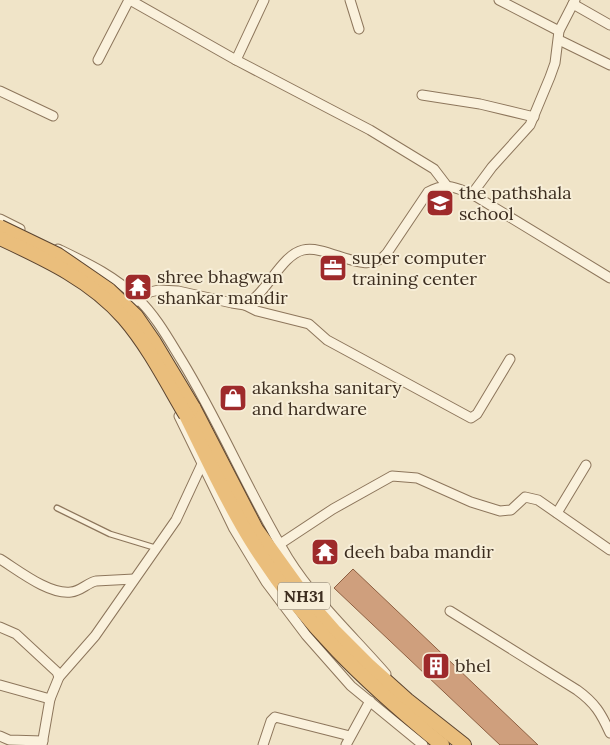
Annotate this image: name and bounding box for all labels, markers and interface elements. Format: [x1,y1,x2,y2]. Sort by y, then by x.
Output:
place label: the pathshala school [459,181,571,225]
school or university icon: the pathshala school [425,188,455,218]
place label: super computer training center [352,246,486,290]
office icon: super computer training center [318,253,348,283]
place label: shree bhagwan shankar mandir [157,265,288,309]
temple icon: shree bhagwan shankar mandir [123,272,153,302]
place label: akanksha sanitary and hardware [252,376,402,420]
shop icon: akanksha sanitary and hardware [218,383,248,413]
temple icon: deeh baba mandir [310,537,340,567]
place label: deeh baba mandir [344,540,494,563]
road number: NH31 [278,582,330,610]
building icon: bhel [421,651,451,681]
place label: bhel [455,654,491,677]

